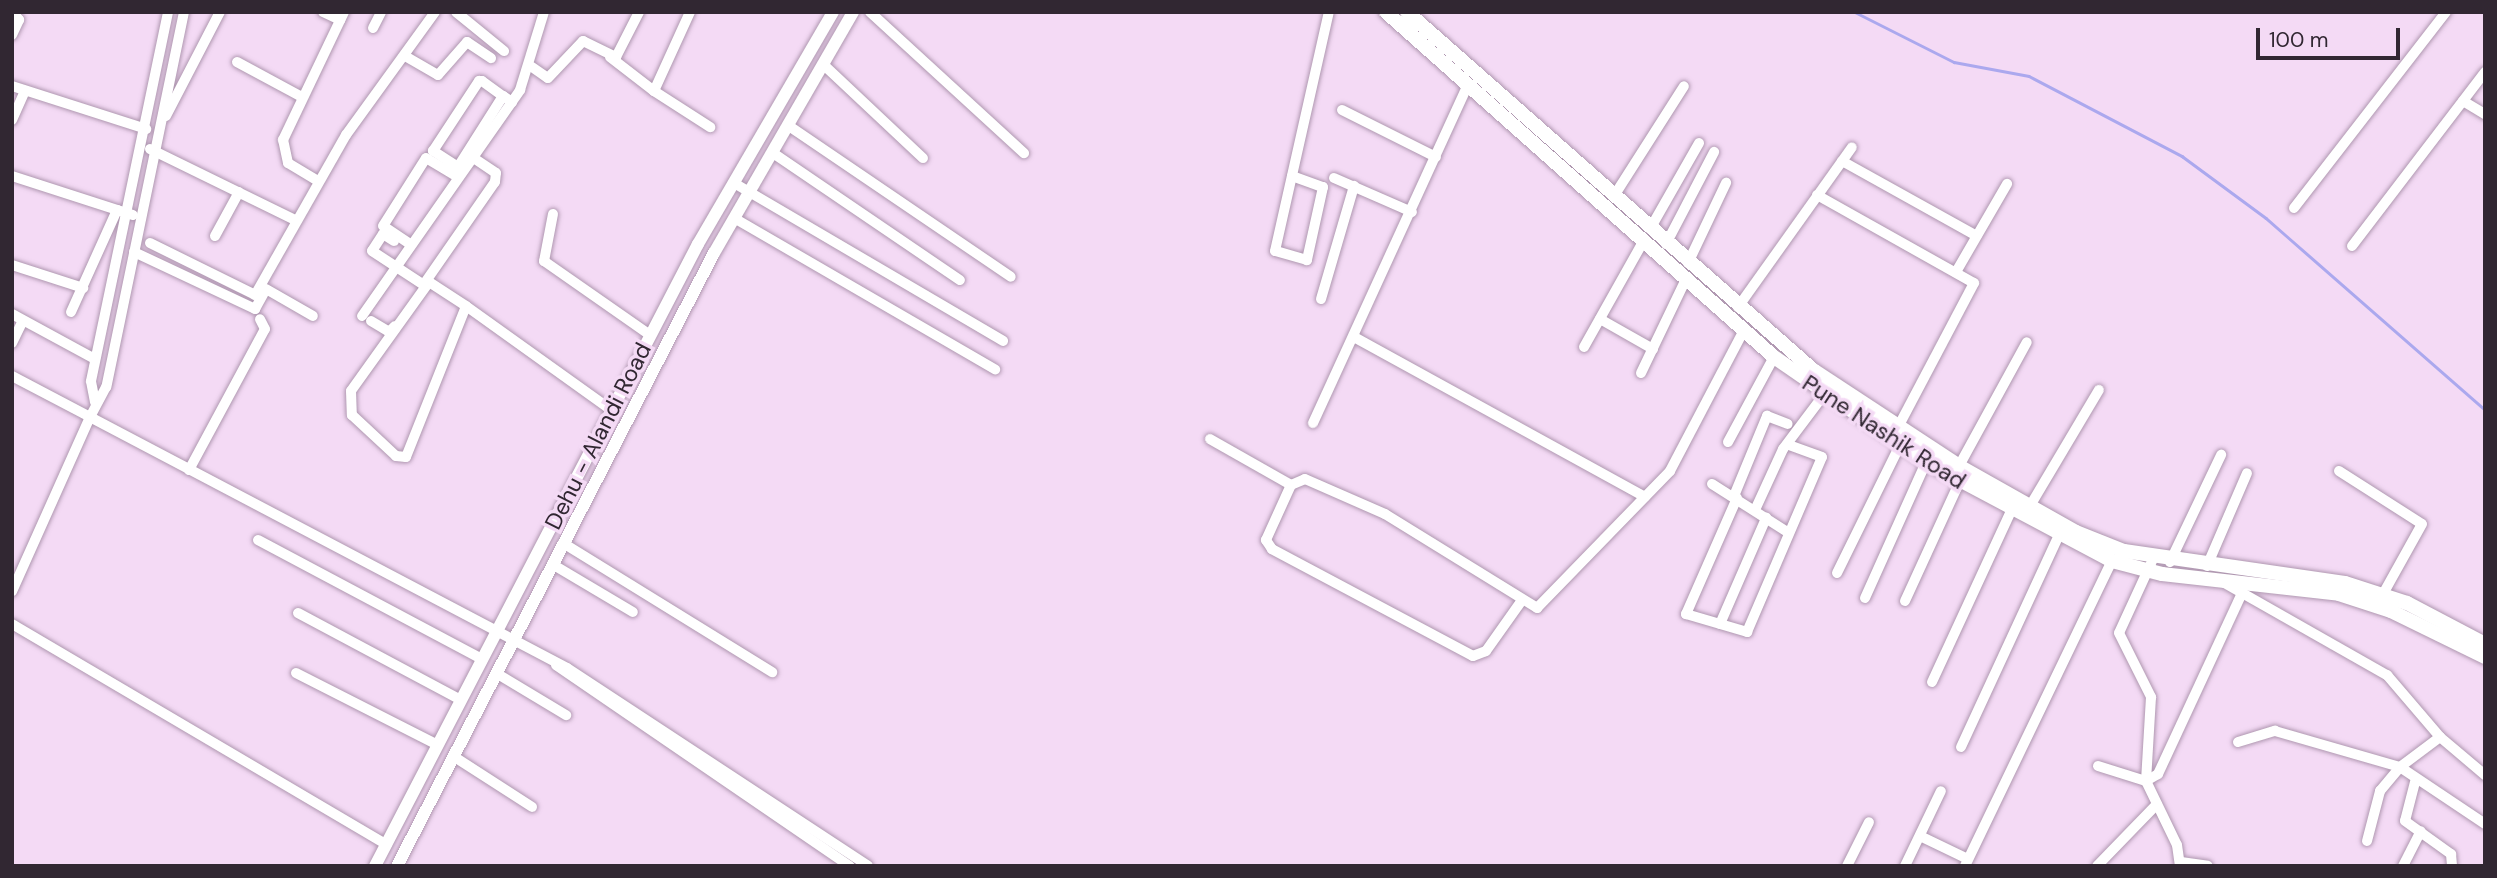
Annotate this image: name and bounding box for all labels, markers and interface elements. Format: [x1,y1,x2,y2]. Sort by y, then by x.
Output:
scale bar [2259,14,2402,58]
text: 100 m [2269,26,2329,54]
street label: Dehu - Alandi Road [539,338,657,534]
street label: Pune Nashik Road [1797,369,1971,495]

